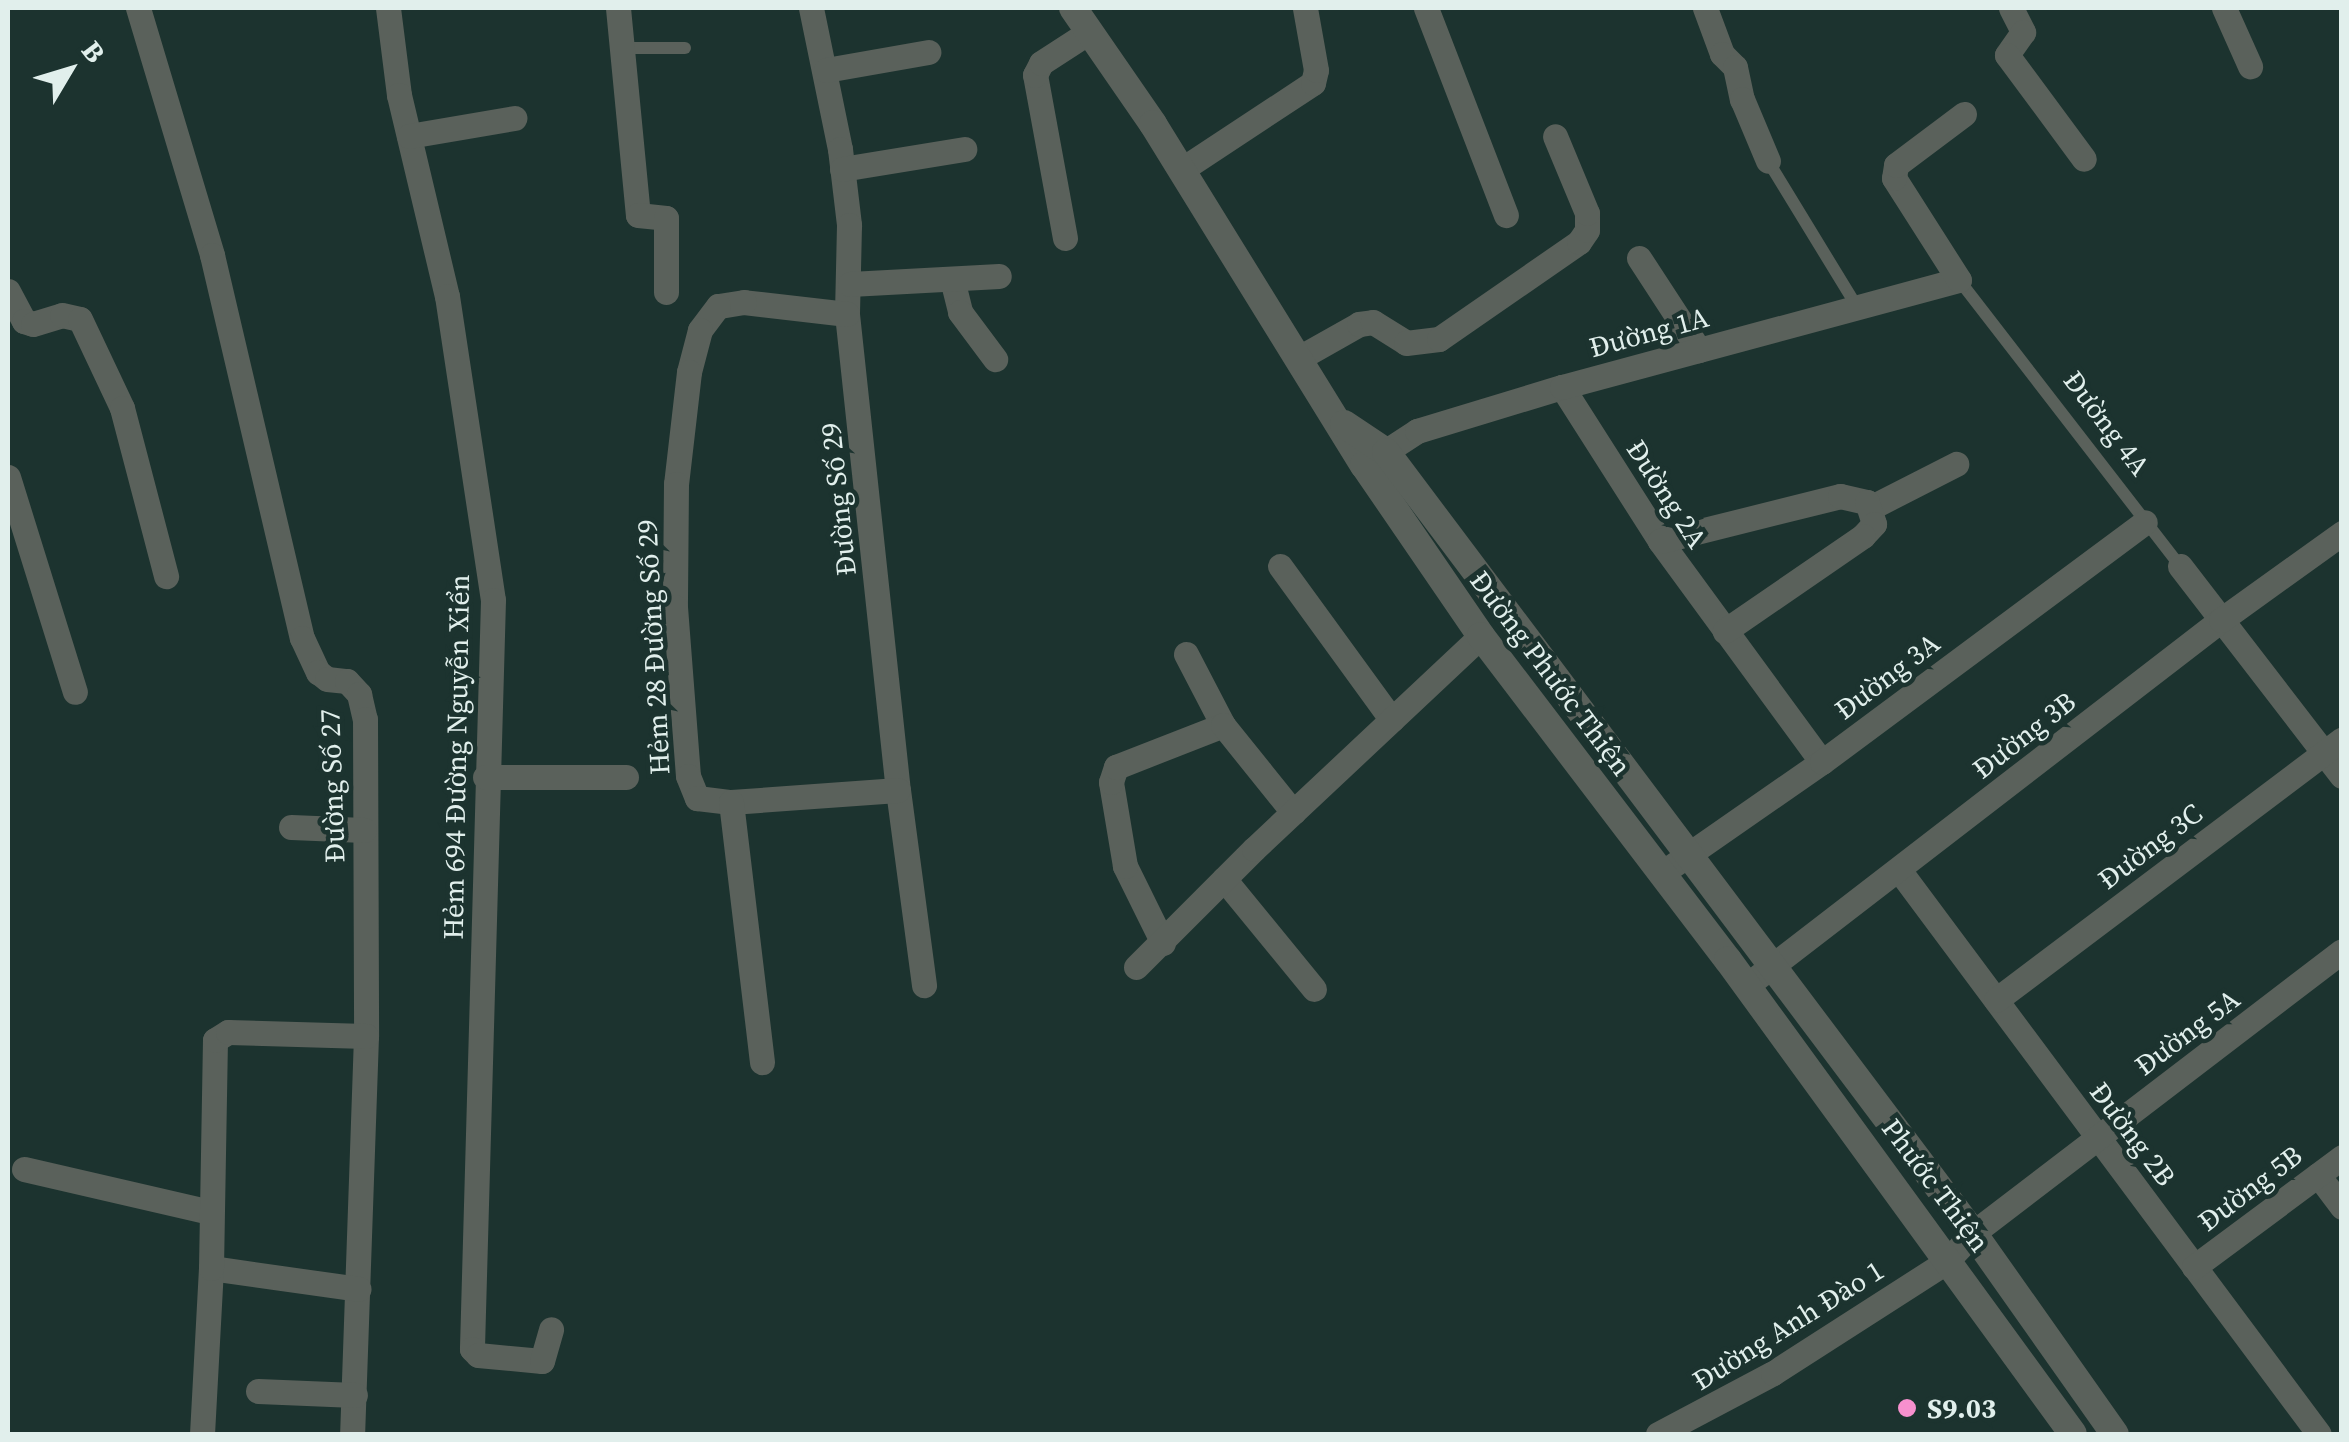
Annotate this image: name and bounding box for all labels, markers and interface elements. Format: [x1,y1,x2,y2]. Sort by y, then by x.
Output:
north arrow [20,20,120,120]
text: B [73,33,114,70]
street label: Đường 1A [1586,300,1712,364]
street label: Đường 4A [2057,364,2157,482]
street label: Đường Số 29 [813,421,863,577]
street label: Đường 2A [1620,434,1714,554]
street label: Hẻm 28 Đường Số 29 [630,518,676,776]
street label: Đường Phước Thiện [1463,564,1639,782]
street label: Hẻm 694 Đường Nguyễn Xiển [436,574,476,940]
street label: Đường 3A [1828,626,1946,726]
street label: Đường 3B [1966,684,2082,786]
street label: Đường Số 27 [313,709,351,863]
street label: Đường 3C [2091,796,2209,896]
street label: Đường 5A [2128,982,2246,1082]
street label: Đường 2B [2083,1075,2183,1193]
street label: Phước Thiện [1875,1112,1997,1258]
street label: Đường 5B [2191,1138,2309,1238]
street label: Đường Anh Đào 1 [1686,1253,1890,1397]
place label: S9.03 [1927,1391,1996,1425]
marker: S9.03 [1896,1397,1918,1419]

